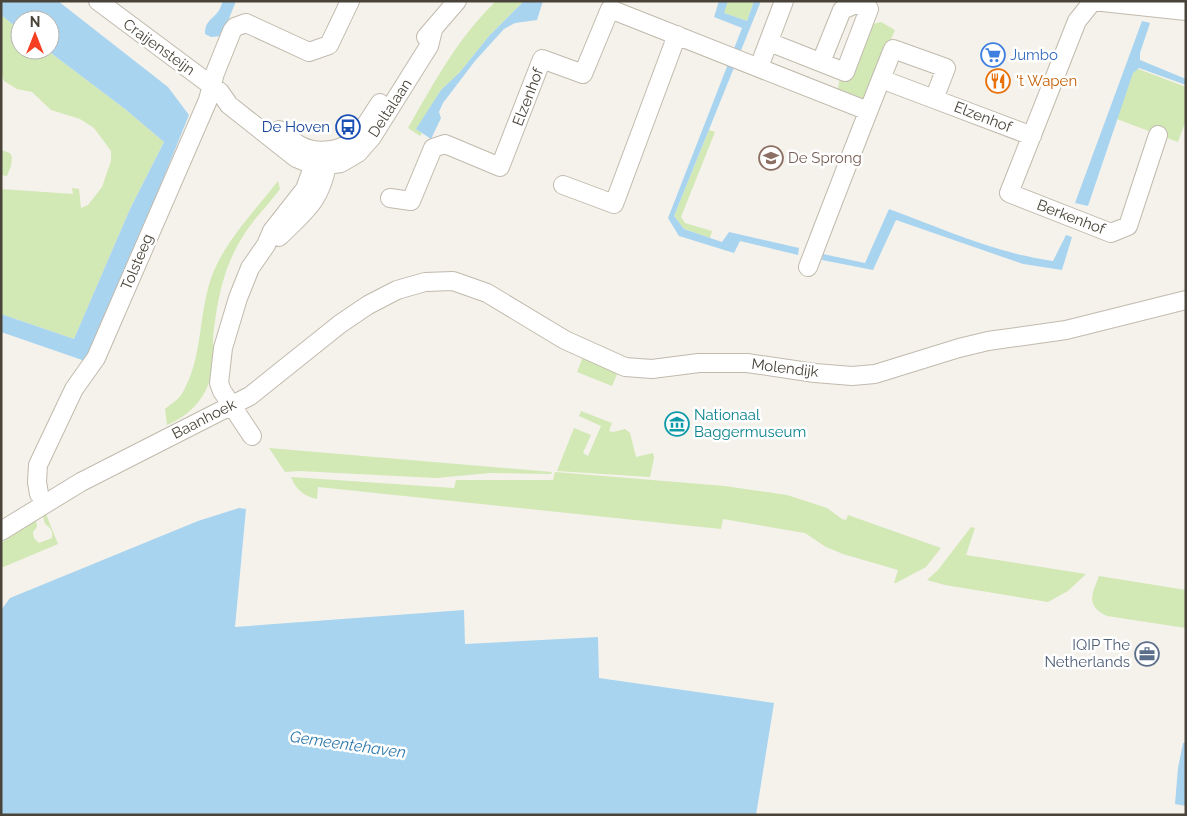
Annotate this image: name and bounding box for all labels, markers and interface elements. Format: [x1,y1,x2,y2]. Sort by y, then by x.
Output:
north arrow [10,10,60,60]
text: N [30,14,40,30]
street label: Craijensteijn [120,15,198,79]
supermarket icon: Jumbo [980,42,1006,68]
place label: Jumbo [1010,46,1058,64]
street label: Elzenhof [509,65,548,128]
restaurant icon: 't Wapen [985,68,1011,94]
place label: 't Wapen [1016,72,1077,90]
street label: Deltalaan [364,75,416,141]
street label: Elzenhof [952,98,1015,137]
bus stop icon: De Hoven [335,114,361,140]
place label: De Hoven [262,118,330,136]
school or university icon: De Sprong [758,145,784,171]
place label: De Sprong [788,149,862,167]
street label: Berkenhof [1034,196,1109,239]
street label: Tolsteeg [117,231,157,293]
street label: Molendijk [750,355,820,381]
street label: Baanhoek [169,395,239,443]
place label: Nationaal Baggermuseum [694,406,806,441]
museum icon: Nationaal Baggermuseum [664,411,690,437]
place label: IQIP The Netherlands [1044,636,1130,671]
office icon: IQIP The Netherlands [1134,641,1160,667]
water label: Gemeentehaven [289,727,407,762]

